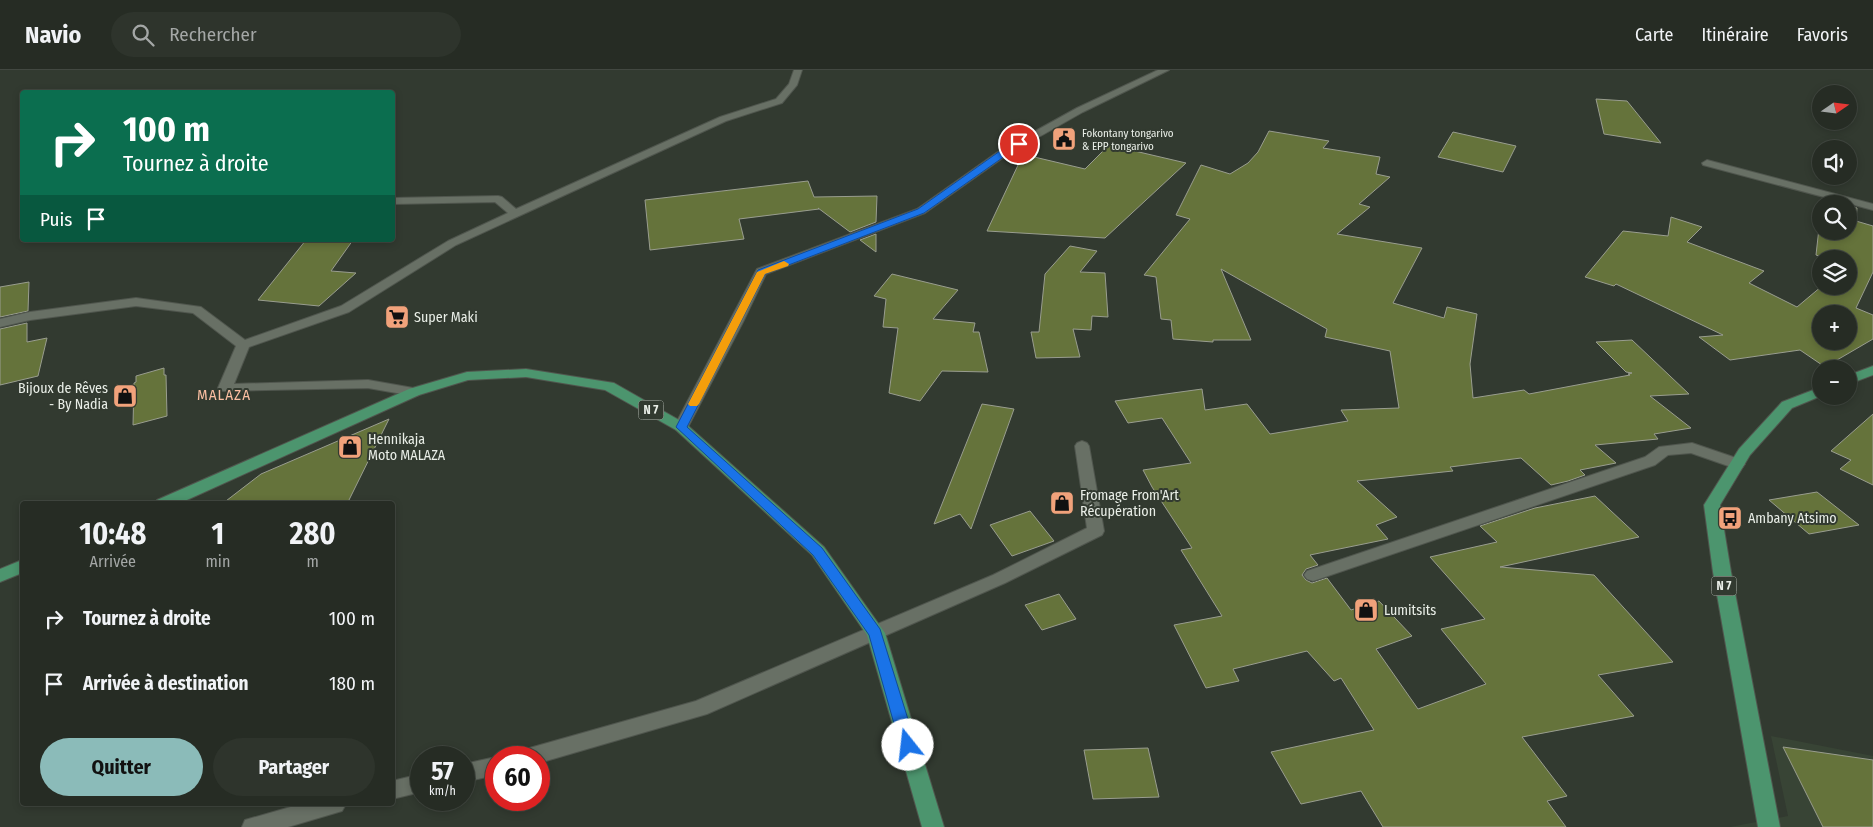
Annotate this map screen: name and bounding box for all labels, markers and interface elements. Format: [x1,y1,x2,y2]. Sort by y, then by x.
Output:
search box [111,12,461,57]
text: Navio [25,21,81,49]
icon: search [129,21,157,49]
text: Rechercher [169,23,257,46]
text: Carte [1635,24,1673,46]
text: Itinéraire [1701,24,1769,46]
text: Favoris [1797,24,1848,46]
north arrow [1812,85,1858,130]
map controls [1812,85,1857,405]
text: 100 m [123,108,210,150]
icon: right [40,110,105,175]
pin [998,123,1040,165]
public building icon: Fokontany tongarivo & EPP tongarivo [1051,126,1077,152]
place label: Fokontany tongarivo & EPP tongarivo [1082,127,1174,153]
icon: arrive [1005,130,1033,158]
button: sound [1812,140,1857,185]
text: Tournez à droite [123,150,269,177]
button: search [1812,195,1857,240]
icon: arrive [82,205,110,233]
text: Puis [40,208,72,231]
button: layers [1812,250,1857,295]
supermarket icon: Super Maki [384,304,410,330]
button: + [1812,305,1857,350]
place label: Super Maki [414,309,478,326]
button: − [1812,360,1857,405]
place label: Bijoux de Rêves - By Nadia [18,380,108,413]
shop icon: Bijoux de Rêves - By Nadia [112,383,138,409]
district label: MALAZA [197,386,251,404]
road number: N 7 [638,400,664,420]
place label: Hennikaja Moto MALAZA [368,431,446,464]
shop icon: Hennikaja Moto MALAZA [337,434,363,460]
place label: Fromage From'Art Récupération [1080,487,1179,520]
shop icon: Fromage From'Art Récupération [1049,490,1075,516]
bus stop icon: Ambany Atsimo [1717,505,1743,531]
place label: Ambany Atsimo [1748,510,1837,527]
text: 10:48 [79,516,146,552]
text: 1 [212,516,224,552]
text: 280 [290,516,336,552]
text: Arrivée [90,552,136,571]
text: min [206,552,230,571]
text: m [307,552,319,571]
road number: N 7 [1712,576,1736,596]
shop icon: Lumitsits [1353,597,1379,623]
place label: Lumitsits [1384,602,1436,619]
icon: right [40,605,68,633]
text: Tournez à droite [83,607,211,630]
text: 100 m [329,607,375,630]
icon: arrive [40,670,68,698]
text: Arrivée à destination [83,672,249,695]
text: 180 m [329,672,375,695]
position arrow [881,718,933,770]
button: Quitter [40,738,203,796]
button: Partager [213,738,375,796]
speed limit sign: 60 [485,746,550,811]
text: 57 [431,757,454,787]
text: km/h [429,784,456,798]

